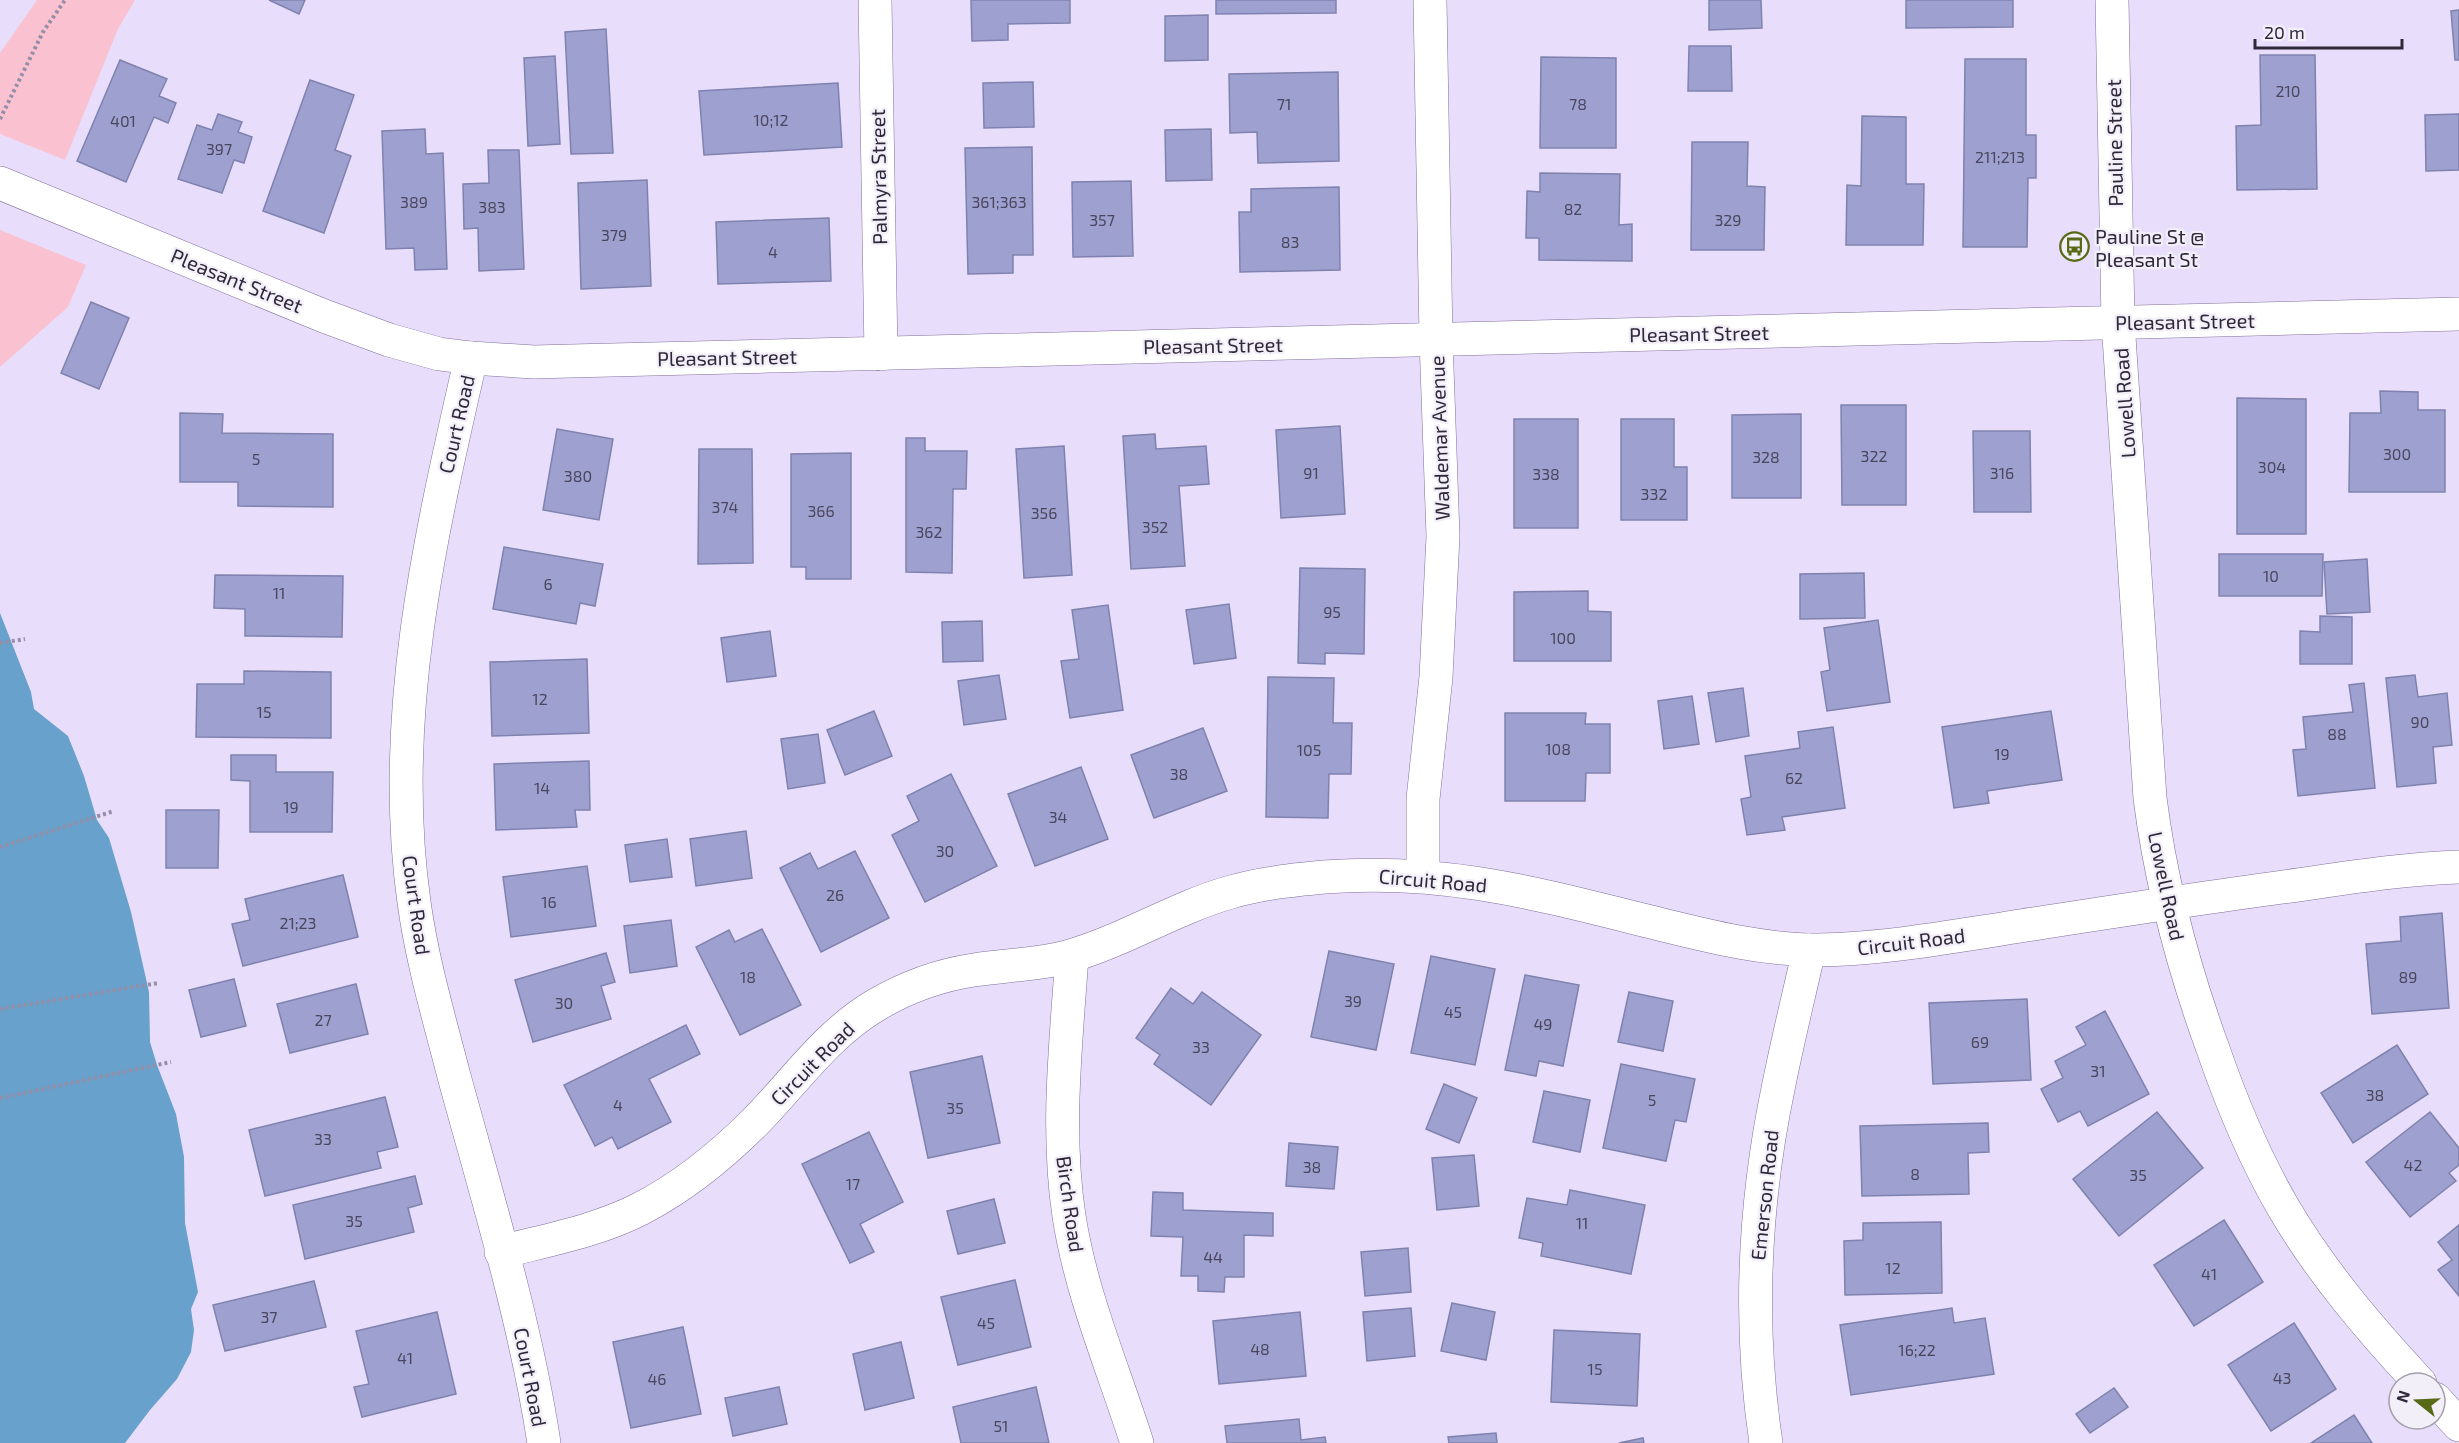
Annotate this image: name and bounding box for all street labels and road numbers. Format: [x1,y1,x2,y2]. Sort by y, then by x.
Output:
street label: Pauline Street [2101,79,2127,207]
street label: Palmyra Street [865,109,891,245]
street label: Pleasant Street [168,243,307,317]
street label: Pleasant Street [2115,308,2256,334]
street label: Pleasant Street [1629,320,1770,346]
street label: Pleasant Street [1143,332,1284,358]
street label: Pleasant Street [657,344,798,370]
street label: Lowell Road [2108,347,2140,459]
street label: Waldemar Avenue [1424,355,1454,521]
street label: Court Road [433,372,479,476]
street label: Lowell Road [2144,829,2190,943]
street label: Court Road [398,854,436,956]
street label: Circuit Road [1378,863,1488,897]
street label: Circuit Road [1856,922,1966,960]
street label: Circuit Road [765,1016,859,1110]
street label: Emerson Road [1745,1129,1783,1261]
street label: Birch Road [1052,1154,1090,1254]
street label: Court Road [510,1325,552,1429]

